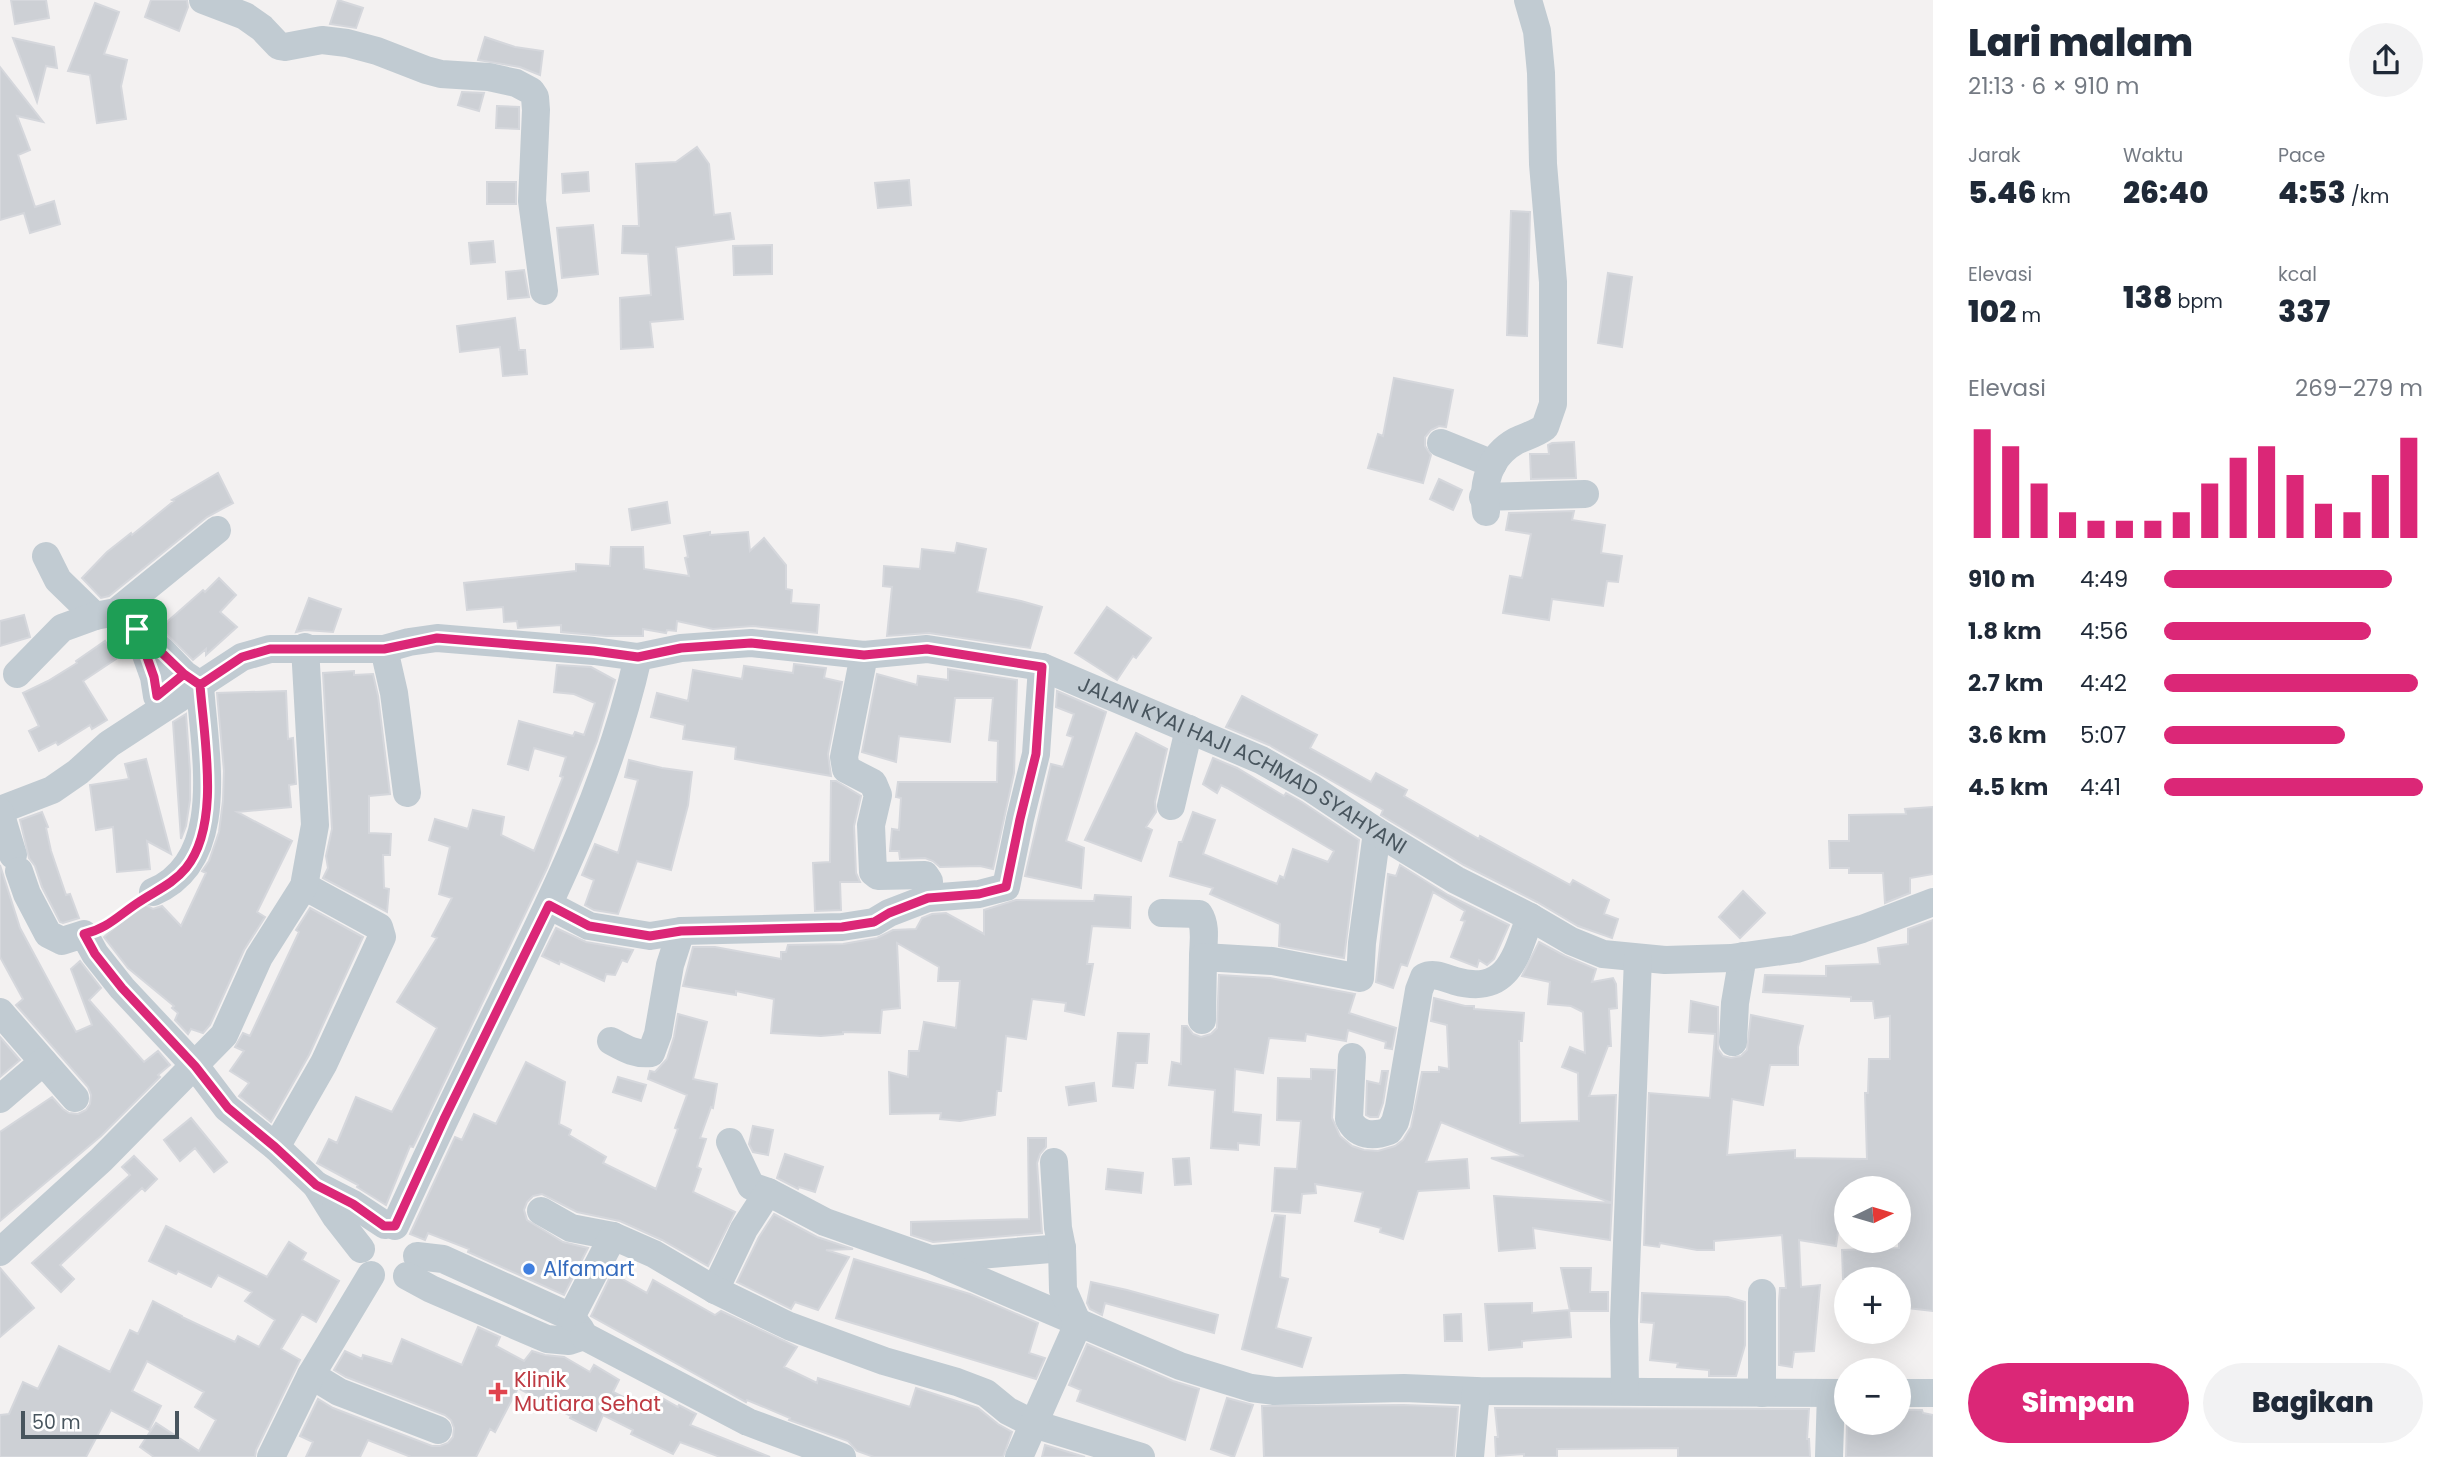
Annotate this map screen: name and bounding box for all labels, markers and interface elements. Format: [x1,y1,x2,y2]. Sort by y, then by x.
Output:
text: Lari malam [1968,16,2193,69]
button: share [2349,23,2423,97]
text: 21:13 · 6 × 910 m [1968,70,2139,102]
text: Jarak [1968,142,2021,169]
text: Waktu [2123,142,2183,169]
text: Pace [2278,142,2325,169]
text: 5.46 [1968,171,2036,214]
text: 26:40 [2123,171,2209,214]
text: 4:53 [2278,171,2346,214]
text: km [2036,183,2071,210]
text: /km [2346,183,2389,210]
text: Elevasi [1968,261,2032,288]
text: kcal [2278,261,2317,288]
text: 138 [2123,276,2173,319]
text: bpm [2173,288,2223,315]
text: 102 [1968,290,2016,333]
text: 337 [2278,290,2330,333]
text: m [2016,302,2041,329]
text: Elevasi [1968,372,2046,404]
text: 269–279 m [2295,372,2423,404]
text: 910 m [1968,563,2035,595]
text: 4:49 [2080,563,2128,595]
pin [107,599,167,659]
icon: arrive [118,610,156,648]
text: 1.8 km [1968,615,2042,647]
text: 4:56 [2080,615,2128,647]
text: 2.7 km [1968,667,2043,699]
text: 4:42 [2080,667,2127,699]
street label: JALAN KYAI HAJI ACHMAD SYAHYANI [1074,669,1412,861]
text: 3.6 km [1968,719,2047,751]
text: 5:07 [2080,719,2126,751]
text: 4.5 km [1968,771,2048,803]
text: 4:41 [2080,771,2121,803]
north arrow [1834,1176,1911,1253]
map controls [1834,1176,1911,1435]
place label: Alfamart [543,1254,635,1283]
marker: Alfamart [521,1261,537,1277]
button: + [1834,1267,1911,1344]
button: − [1834,1358,1911,1435]
button: Simpan [1968,1363,2189,1443]
button: Bagikan [2203,1363,2423,1443]
place label: Klinik Mutiara Sehat [514,1365,661,1418]
marker: Klinik Mutiara Sehat [488,1382,508,1402]
scale bar [21,1408,178,1440]
text: 50 m [32,1409,81,1436]

